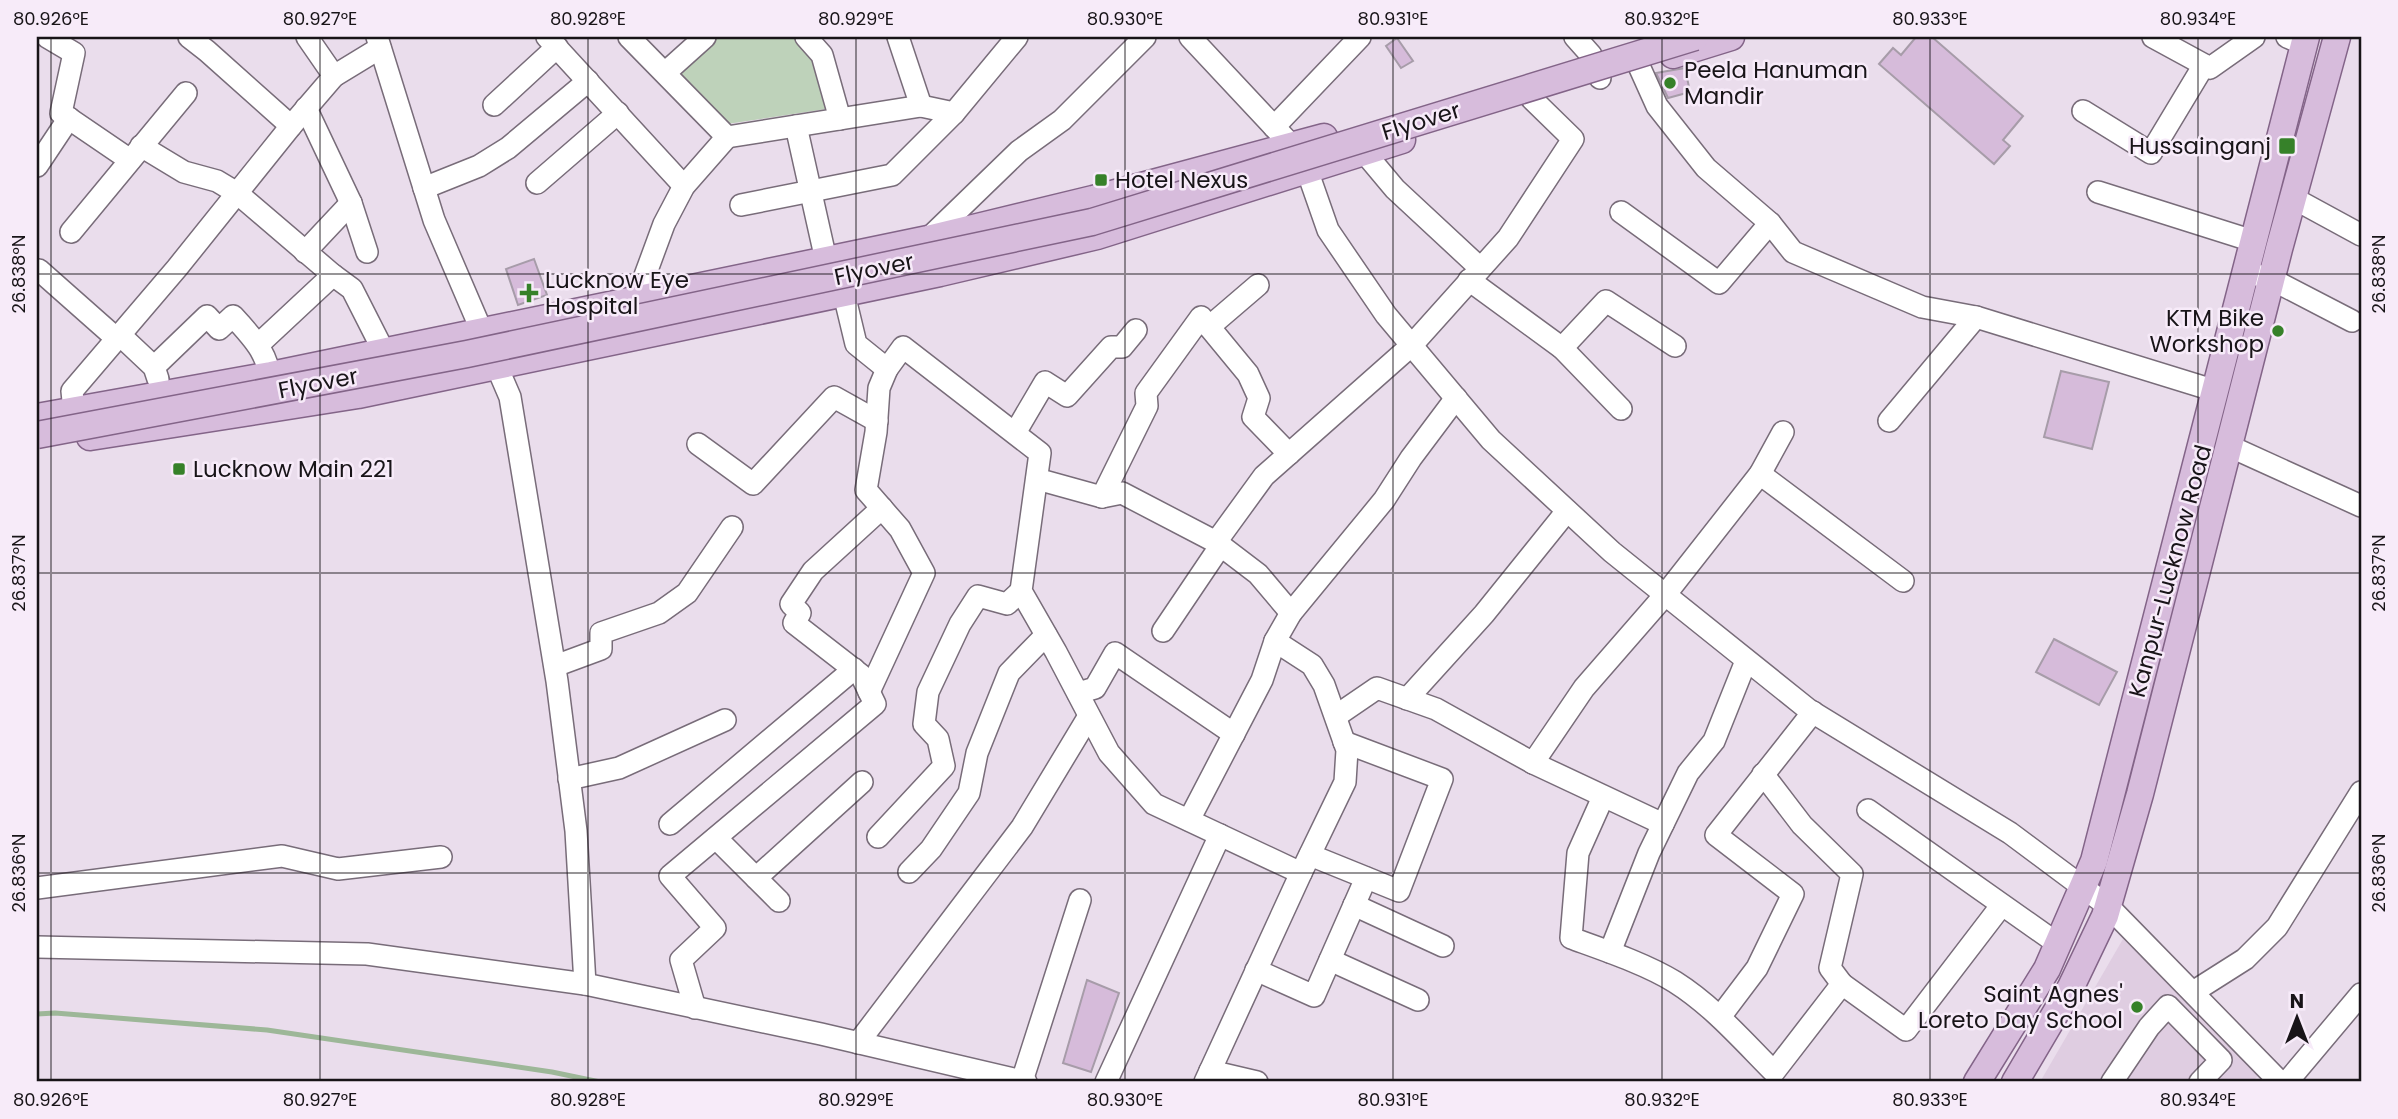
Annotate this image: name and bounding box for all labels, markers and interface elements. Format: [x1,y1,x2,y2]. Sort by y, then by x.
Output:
text: 80.926°E [13,6,89,31]
text: 80.927°E [283,6,357,31]
text: 80.928°E [550,6,626,31]
text: 80.929°E [818,6,894,31]
text: 80.930°E [1087,6,1163,31]
text: 80.931°E [1358,6,1428,31]
text: 80.932°E [1624,6,1700,31]
text: 80.933°E [1892,6,1968,31]
text: 80.934°E [2160,6,2236,31]
place label: Peela Hanuman Mandir [1684,54,1868,112]
marker: Peela Hanuman Mandir [1662,75,1678,91]
street label: Flyover [1378,94,1464,148]
place label: Hussainganj [2129,130,2271,162]
marker: Hussainganj [2277,136,2297,156]
place label: Hotel Nexus [1115,164,1248,196]
marker: Hotel Nexus [1093,172,1109,188]
text: 26.838°N [6,235,31,313]
text: 26.838°N [2366,235,2391,313]
street label: Flyover [831,245,917,293]
place label: Lucknow Eye Hospital [545,264,689,322]
marker: Lucknow Eye Hospital [519,283,539,303]
place label: KTM Bike Workshop [2149,302,2264,360]
marker: KTM Bike Workshop [2270,323,2286,339]
street label: Flyover [275,360,361,406]
street label: Kanpur-Lucknow Road [2121,441,2219,701]
place label: Lucknow Main 221 [193,453,394,485]
marker: Lucknow Main 221 [171,461,187,477]
text: 26.837°N [6,534,31,612]
text: 26.837°N [2366,534,2391,612]
text: 26.836°N [6,834,31,912]
text: 26.836°N [2366,834,2391,912]
place label: Saint Agnes' Loreto Day School [1918,978,2123,1036]
north arrow [2262,982,2332,1052]
text: N [2290,988,2304,1015]
marker: Saint Agnes' Loreto Day School [2129,999,2145,1015]
text: 80.926°E [13,1087,89,1112]
text: 80.927°E [283,1087,357,1112]
text: 80.928°E [550,1087,626,1112]
text: 80.929°E [818,1087,894,1112]
text: 80.930°E [1087,1087,1163,1112]
text: 80.931°E [1358,1087,1428,1112]
text: 80.932°E [1624,1087,1700,1112]
text: 80.933°E [1892,1087,1968,1112]
text: 80.934°E [2160,1087,2236,1112]

